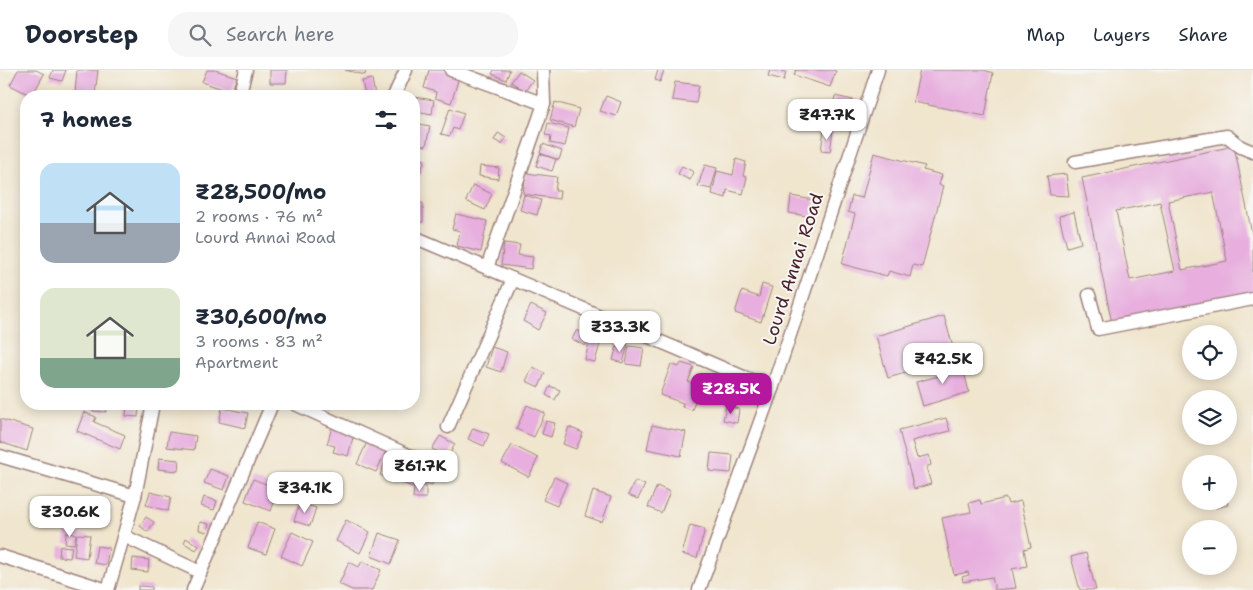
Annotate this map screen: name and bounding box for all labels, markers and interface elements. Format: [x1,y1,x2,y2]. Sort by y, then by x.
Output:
search box [168,12,518,57]
text: Doorstep [25,19,138,51]
icon: search [186,21,214,49]
text: Search here [226,22,335,47]
text: Map [1027,23,1065,47]
text: Layers [1093,23,1150,47]
text: Share [1178,23,1228,47]
pin: ₹47.7K [786,98,868,141]
text: ₹47.7K [799,104,855,125]
text: 7 homes [40,106,132,134]
icon: filters [372,106,400,134]
text: ₹28,500/mo [195,178,326,206]
icon: home [80,183,140,243]
street label: Lourd Annai Road [757,190,829,348]
text: 2 rooms · 76 m² [195,206,323,227]
text: Lourd Annai Road [195,227,336,248]
text: ₹30,600/mo [195,303,327,331]
icon: home [80,308,140,368]
pin: ₹33.3K [579,310,661,353]
text: ₹33.3K [590,316,650,337]
map controls [1182,325,1237,575]
button: locate [1182,325,1237,380]
text: 3 rooms · 83 m² [195,331,323,352]
pin: ₹42.5K [902,342,984,385]
text: ₹42.5K [914,348,972,369]
text: Apartment [195,352,278,373]
pin: ₹28.5K [690,372,772,415]
text: ₹28.5K [702,378,760,399]
button: layers [1182,390,1237,445]
pin: ₹61.7K [379,450,461,492]
text: ₹61.7K [394,455,446,476]
button: + [1182,455,1237,510]
pin: ₹34.1K [264,472,346,514]
text: ₹34.1K [278,477,332,498]
pin: ₹30.6K [29,496,111,538]
text: ₹30.6K [41,501,99,522]
button: − [1182,520,1237,575]

